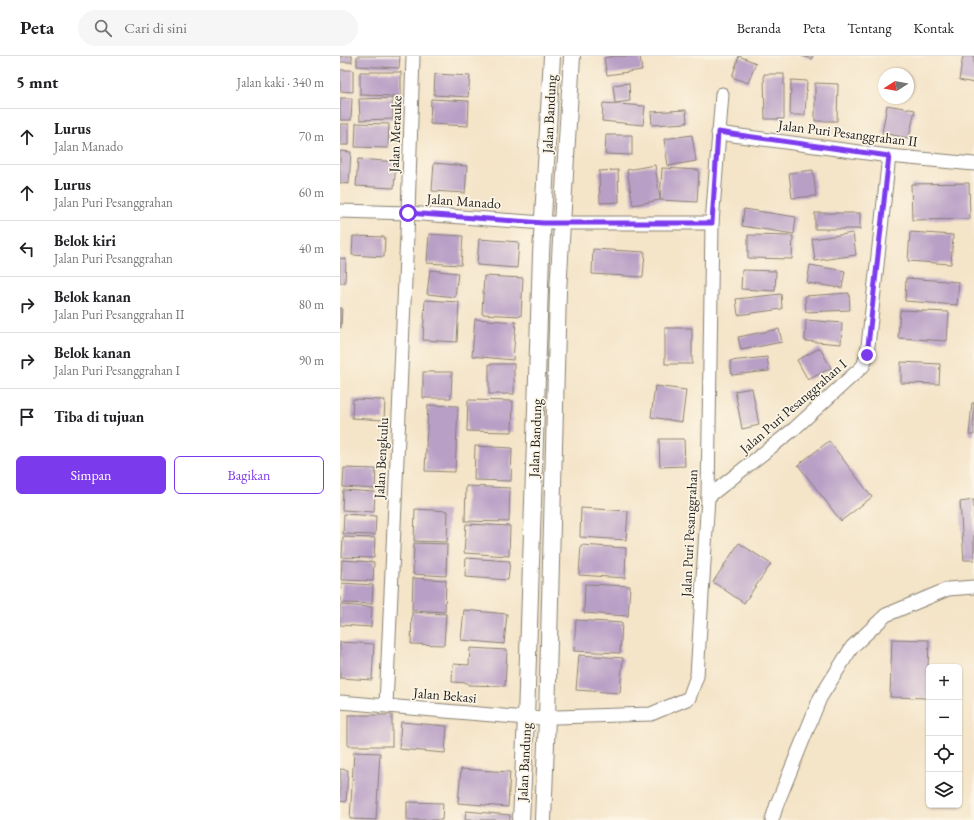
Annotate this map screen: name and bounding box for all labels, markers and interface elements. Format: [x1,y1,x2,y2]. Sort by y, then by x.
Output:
search box [78,10,358,46]
text: Peta [20,15,54,40]
icon: search [92,17,114,39]
text: Cari di sini [124,18,187,37]
text: Beranda [737,19,781,37]
text: Peta [803,19,825,37]
text: Tentang [847,19,892,37]
text: Kontak [914,19,954,37]
north arrow [878,68,914,104]
text: 5 mnt [16,71,58,93]
street label: Jalan Bandung [538,73,560,155]
text: Jalan kaki · 340 m [237,74,324,91]
street label: Jalan Merauke [385,95,405,174]
street label: Jalan Puri Pesanggrahan II [776,115,919,151]
text: Lurus [54,119,91,138]
icon: ahead [16,126,38,148]
text: 70 m [299,128,324,145]
text: Jalan Manado [54,138,123,155]
text: Lurus [54,175,91,194]
icon: ahead [16,182,38,204]
text: 60 m [299,184,324,201]
street label: Jalan Manado [425,189,502,213]
text: Jalan Puri Pesanggrahan [54,194,173,211]
route start [399,204,417,222]
text: Belok kiri [54,231,116,250]
icon: left [16,238,38,260]
text: 40 m [299,240,324,257]
text: Jalan Puri Pesanggrahan [54,250,173,267]
text: Belok kanan [54,287,131,306]
icon: right [16,294,38,316]
text: 80 m [299,296,324,313]
text: Jalan Puri Pesanggrahan II [54,306,184,323]
text: Belok kanan [54,343,131,362]
route end [858,346,876,364]
icon: right [16,350,38,372]
text: 90 m [299,352,324,369]
street label: Jalan Puri Pesanggrahan I [735,355,850,458]
text: Jalan Puri Pesanggrahan I [54,362,180,379]
street label: Jalan Bandung [525,397,545,479]
icon: arrive [16,406,38,428]
text: Tiba di tujuan [54,407,144,426]
street label: Jalan Bengkulu [370,416,392,500]
button: Simpan [16,456,166,494]
button: Bagikan [174,456,324,494]
street label: Jalan Puri Pesanggrahan [677,468,701,598]
map controls [926,664,962,808]
button: + [926,664,962,700]
street label: Jalan Bekasi [412,683,478,707]
button: − [926,700,962,736]
street label: Jalan Bandung [513,721,535,803]
button: locate [926,736,962,772]
button: layers [926,772,962,808]

